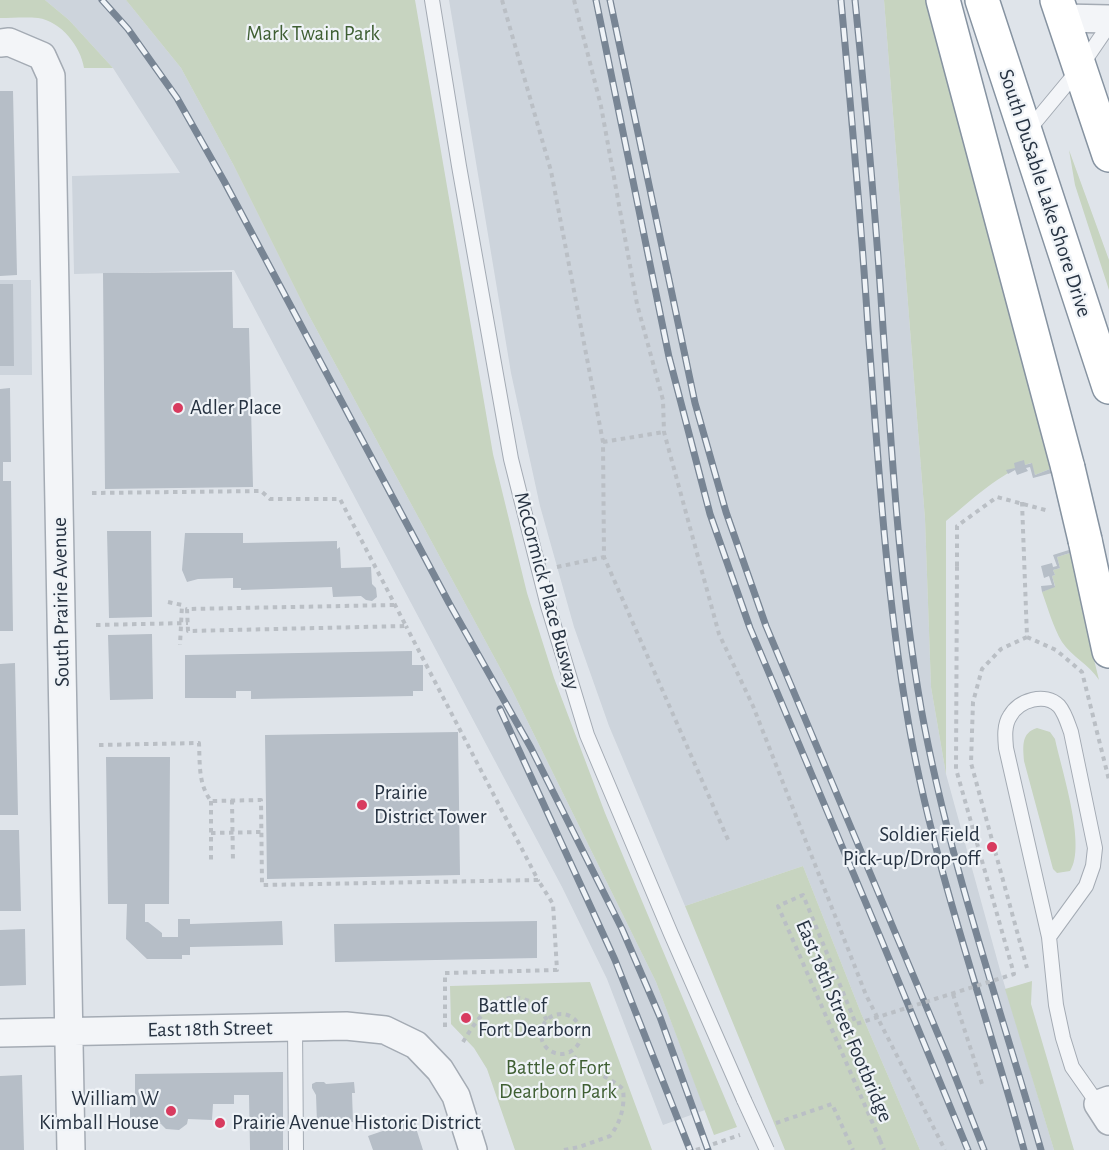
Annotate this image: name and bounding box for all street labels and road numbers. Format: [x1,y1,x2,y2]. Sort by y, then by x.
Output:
street label: South DuSable Lake Shore Drive [993,66,1097,320]
street label: McCormick Place Busway [508,489,586,693]
street label: South Prairie Avenue [47,517,75,687]
street label: East 18th Street Footbridge [790,916,898,1126]
street label: East 18th Street [147,1015,273,1043]

